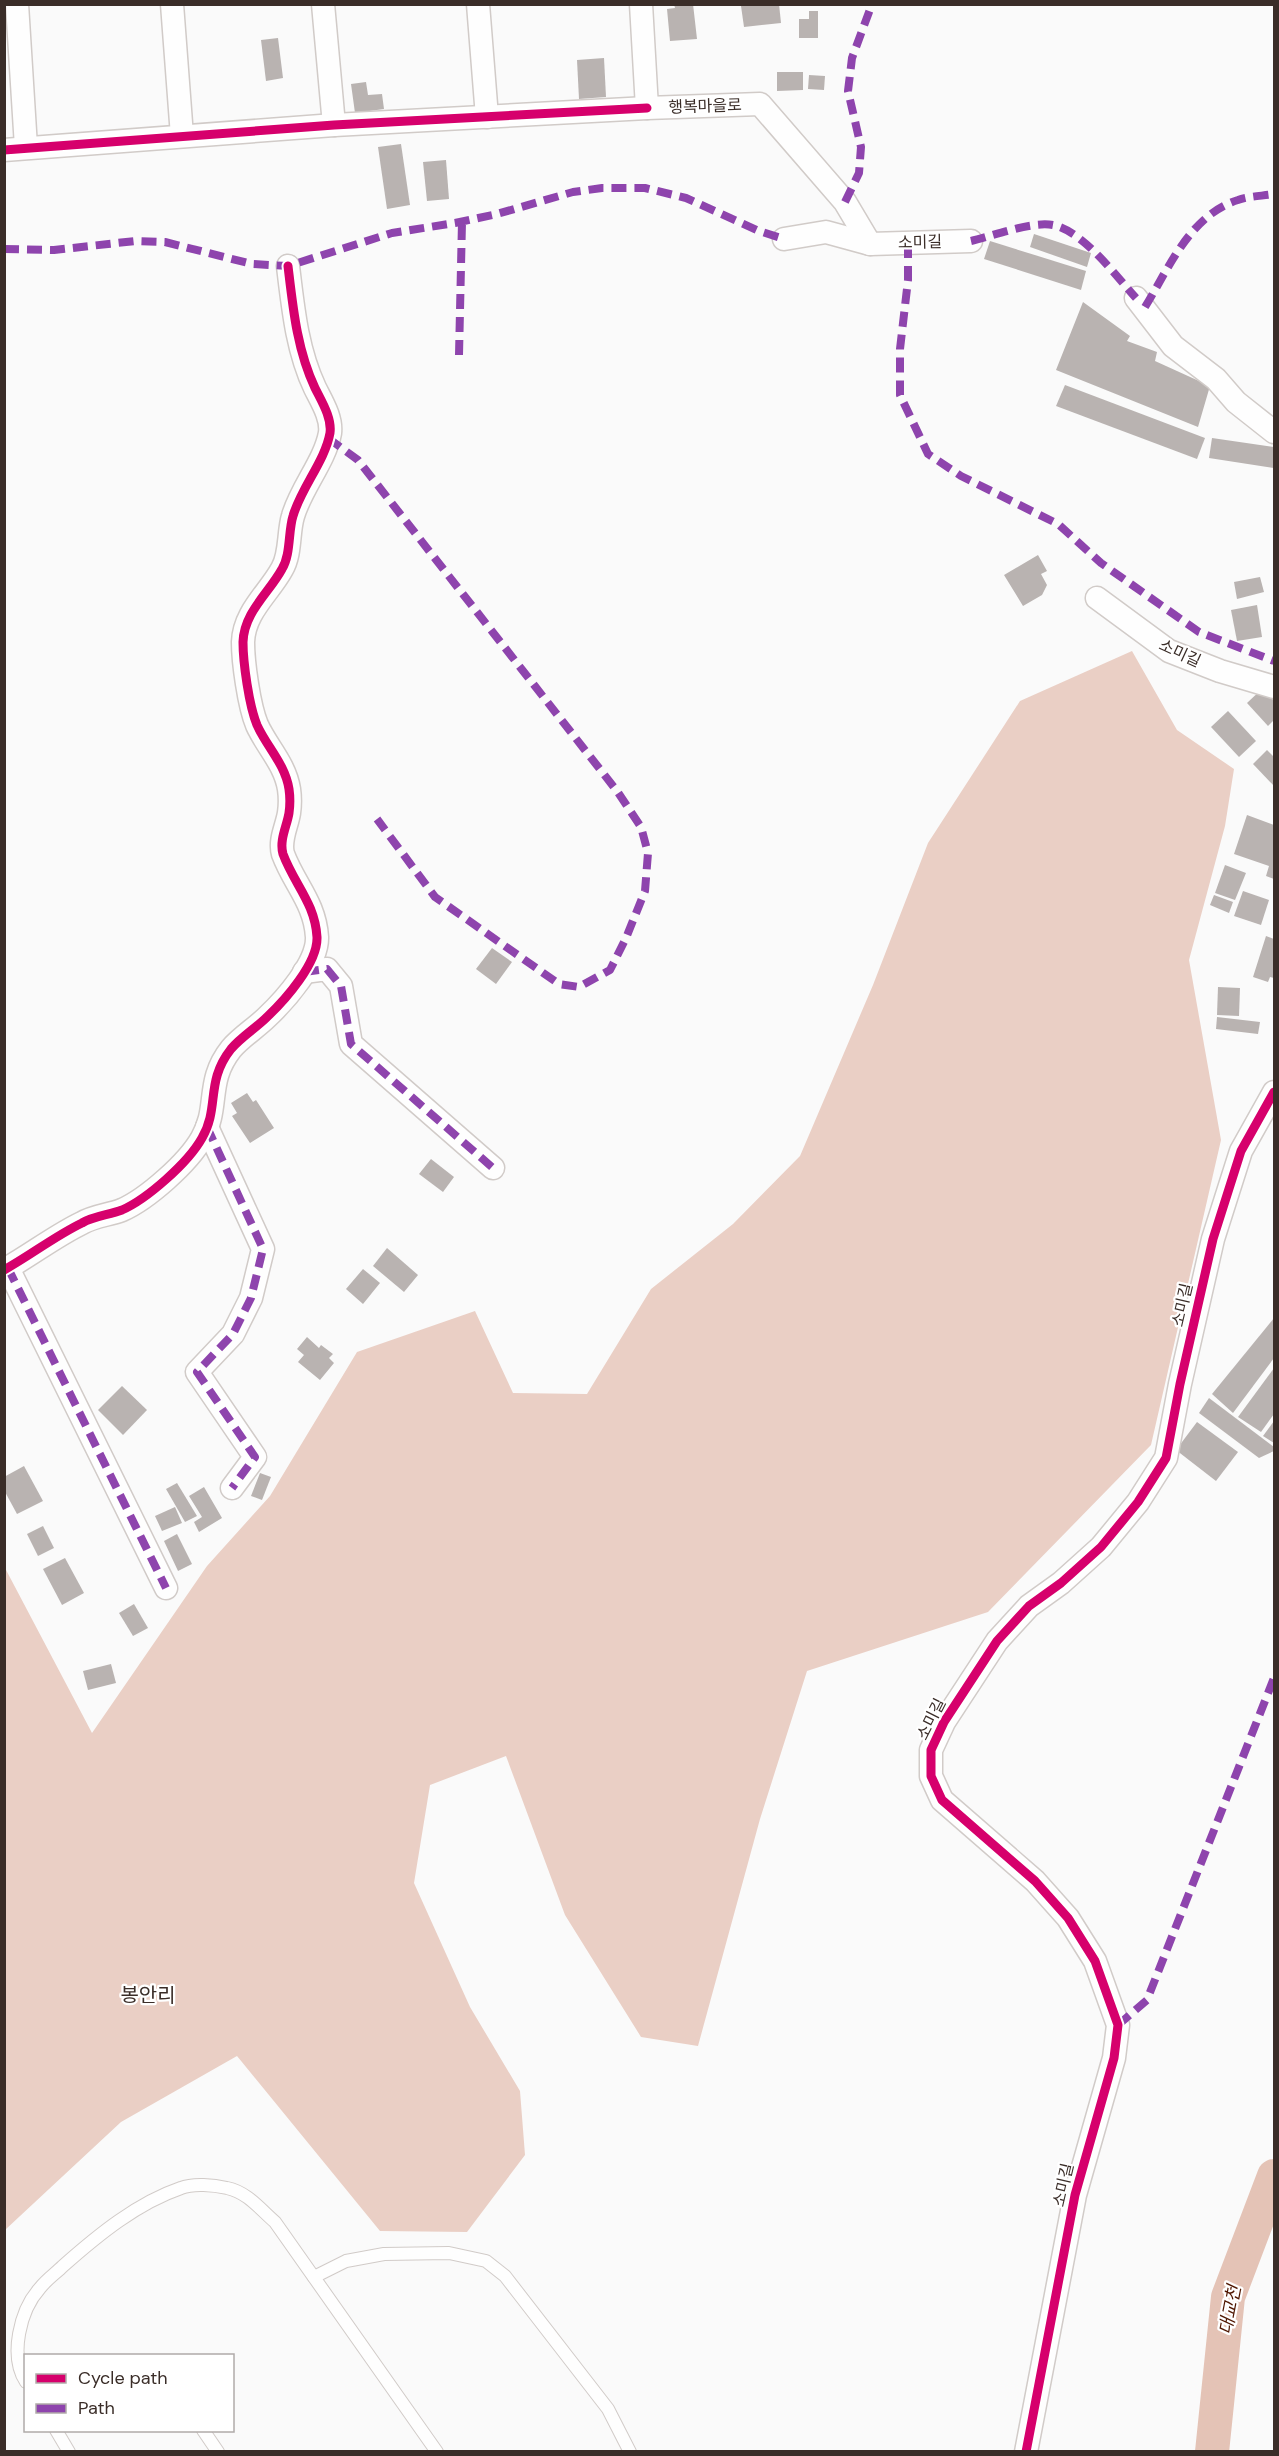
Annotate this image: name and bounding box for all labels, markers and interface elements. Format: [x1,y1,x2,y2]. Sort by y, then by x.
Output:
street label: 행복마을로 [668,94,742,118]
street label: 소미길 [898,231,942,253]
street label: 소미길 [1156,634,1204,672]
street label: 소미길 [1167,1281,1197,1329]
street label: 소미길 [912,1695,950,1743]
district label: 봉안리 [120,1982,176,2008]
street label: 소미길 [1048,2161,1078,2209]
water label: 대교천 [1213,2281,1247,2337]
legend [24,2354,234,2432]
text: Cycle path [78,2366,168,2390]
text: Path [78,2396,115,2420]

